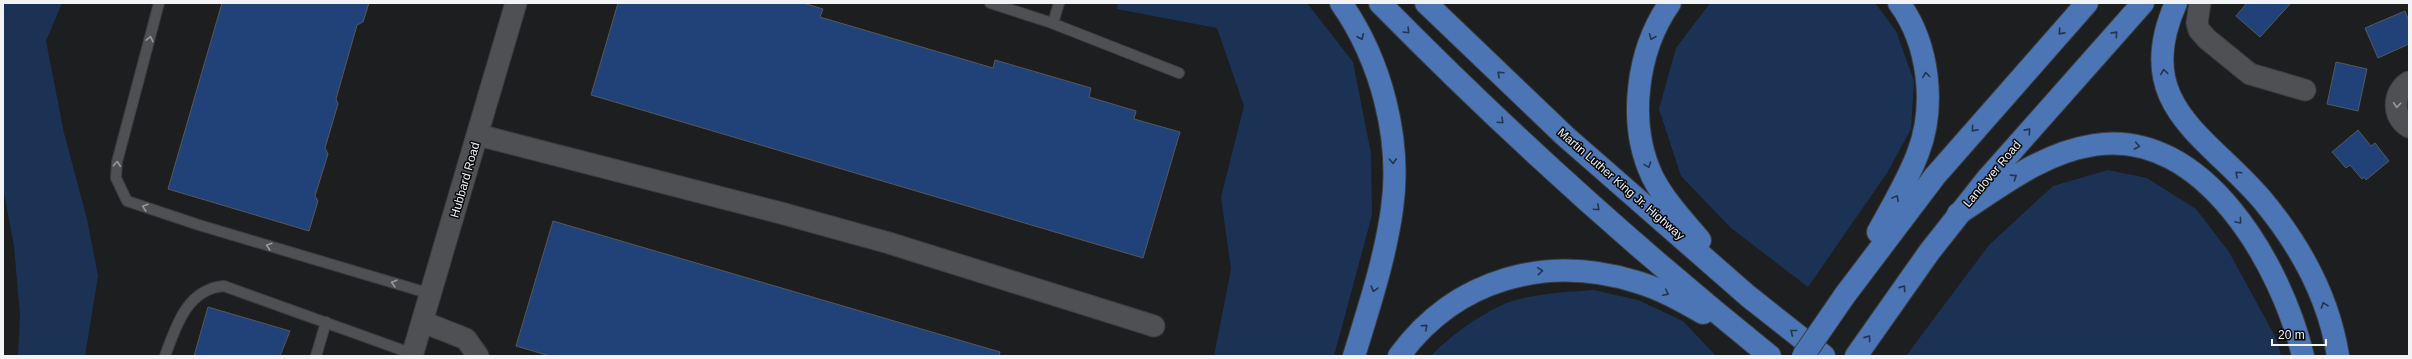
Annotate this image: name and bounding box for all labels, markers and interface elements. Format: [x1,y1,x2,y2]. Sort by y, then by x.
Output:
one-way arrow [1402,26,1410,34]
one-way arrow [2058,27,2066,35]
one-way arrow [2111,31,2118,39]
one-way arrow [1356,32,1364,40]
one-way arrow [1648,34,1656,41]
one-way arrow [145,36,153,42]
one-way arrow [2160,68,2169,75]
one-way arrow [1497,71,1505,79]
one-way arrow [1922,72,1931,78]
one-way arrow [2392,102,2401,108]
one-way arrow [1496,116,1504,123]
one-way arrow [1972,124,1979,132]
street label: Martin Luther King Jr. Highway [1555,125,1687,243]
one-way arrow [2024,128,2031,136]
street label: Landover Road [1960,138,2024,210]
street label: Hubbard Road [448,141,482,219]
one-way arrow [2134,141,2140,149]
one-way arrow [1389,158,1398,164]
one-way arrow [113,161,122,168]
one-way arrow [1644,161,1652,168]
one-way arrow [2235,172,2243,179]
one-way arrow [2010,175,2017,182]
one-way arrow [1891,195,1899,203]
one-way arrow [142,203,149,212]
one-way arrow [1592,204,1600,211]
one-way arrow [2234,216,2241,224]
one-way arrow [266,242,273,251]
one-way arrow [1537,267,1543,276]
one-way arrow [391,279,398,288]
one-way arrow [1898,285,1906,292]
one-way arrow [1370,286,1379,293]
one-way arrow [1662,289,1670,296]
one-way arrow [2321,301,2329,308]
scale bar [2272,321,2326,347]
one-way arrow [1420,324,1428,332]
text: 20 m [2278,328,2305,342]
one-way arrow [1791,329,1798,336]
one-way arrow [1863,335,1871,342]

